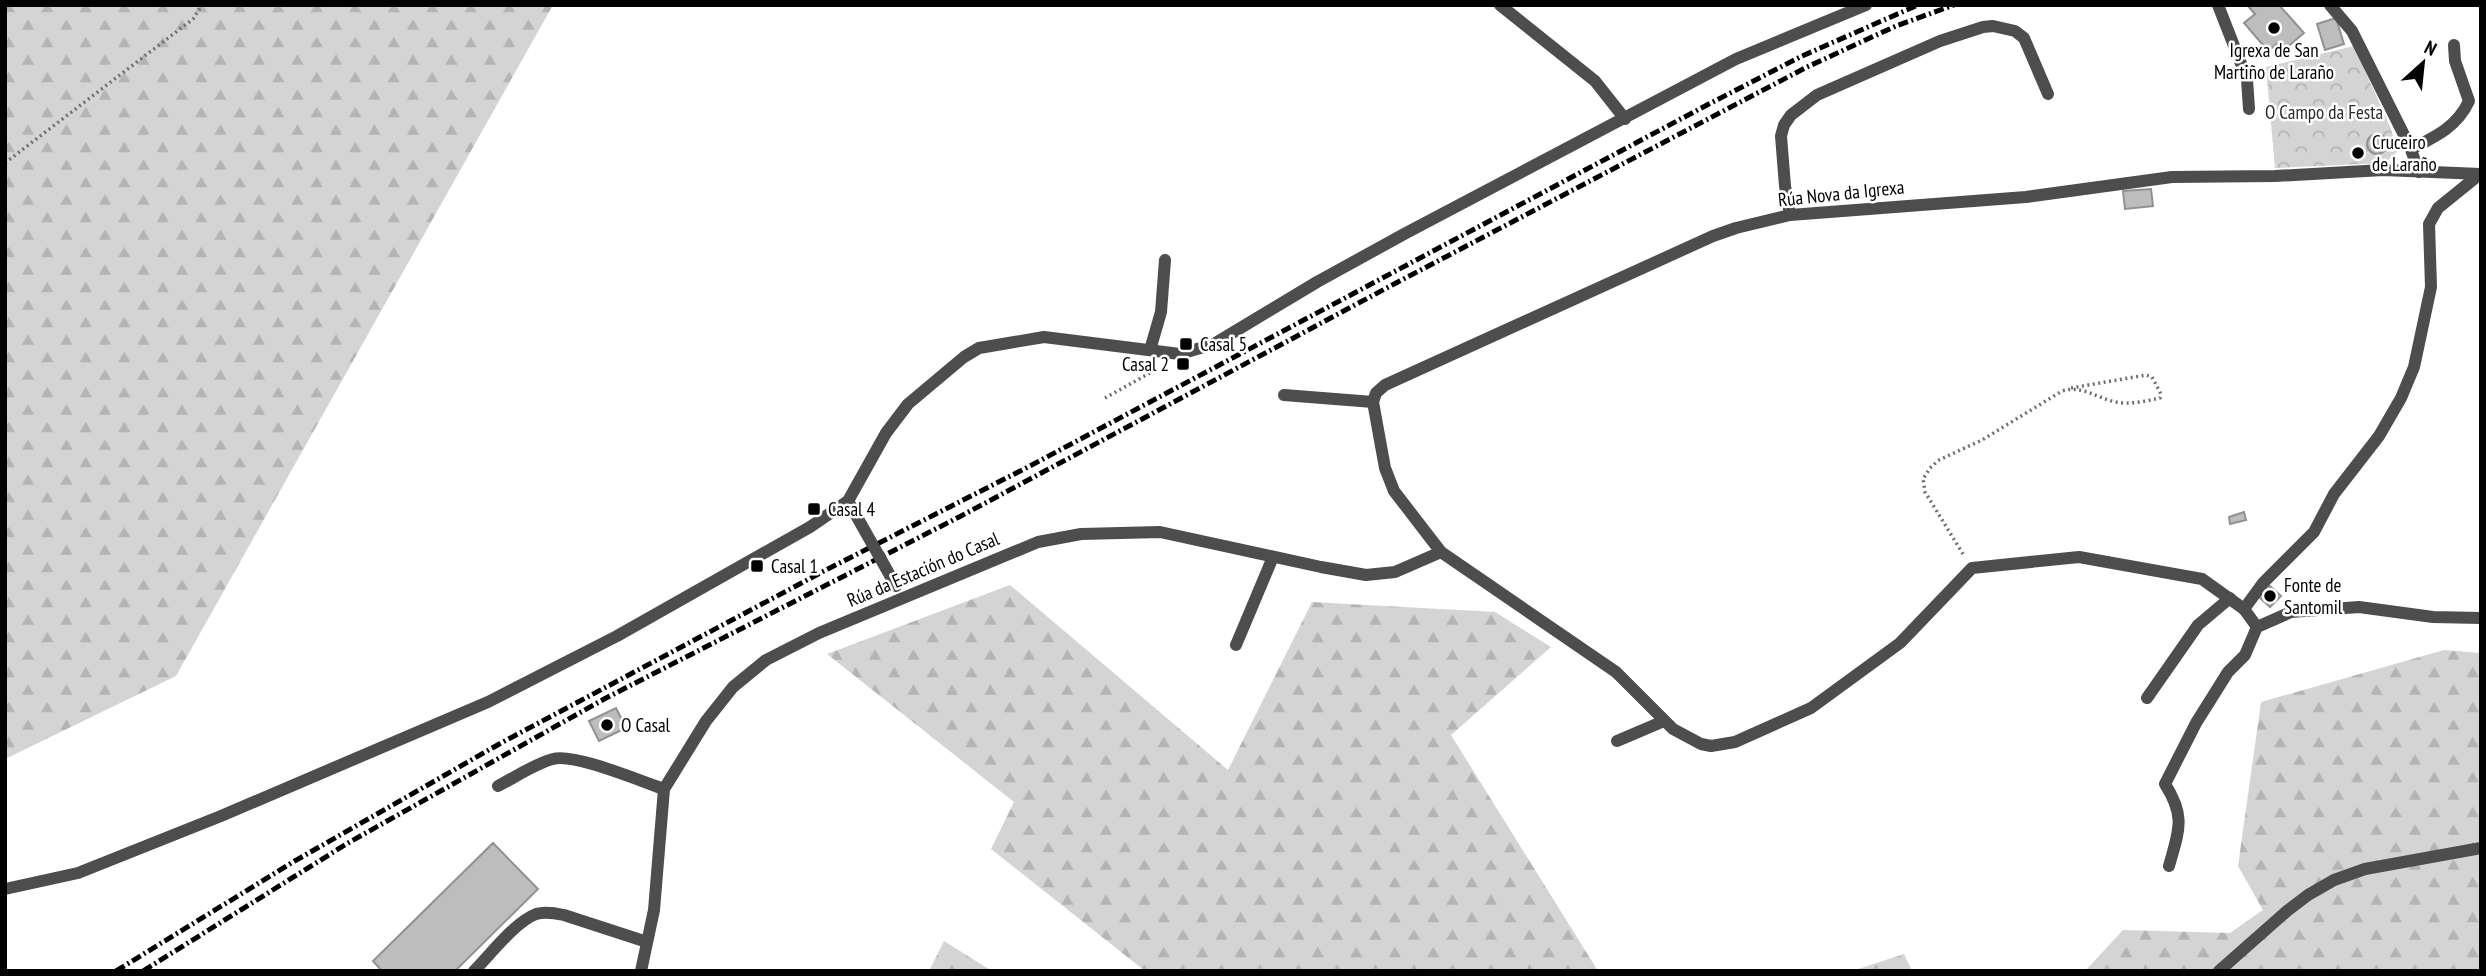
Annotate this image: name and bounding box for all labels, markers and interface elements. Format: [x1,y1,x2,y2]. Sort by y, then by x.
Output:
marker: Igrexa de San Martiño de Laraño [2266,20,2282,36]
north arrow [2388,28,2458,98]
text: N [2421,35,2441,61]
place label: Igrexa de San Martiño de Laraño [2214,38,2334,84]
park label: O Campo da Festa [2265,100,2383,124]
place label: Cruceiro de Laraño [2372,130,2437,176]
marker: Cruceiro de Laraño [2350,145,2366,161]
street label: Rúa Nova da Igrexa [1777,174,1905,212]
place label: Casal 5 [1200,332,1247,356]
marker: Casal 5 [1178,336,1194,352]
place label: Casal 2 [1122,352,1169,376]
marker: Casal 2 [1175,356,1191,372]
place label: Casal 4 [828,497,876,521]
marker: Casal 4 [806,501,822,517]
street label: Rúa da Estación do Casal [843,526,1003,612]
place label: Casal 1 [771,554,818,578]
marker: Casal 1 [749,558,765,574]
place label: Fonte de Santomil [2284,573,2343,619]
marker: Fonte de Santomil [2262,588,2278,604]
place label: O Casal [621,713,671,737]
marker: O Casal [599,717,615,733]

